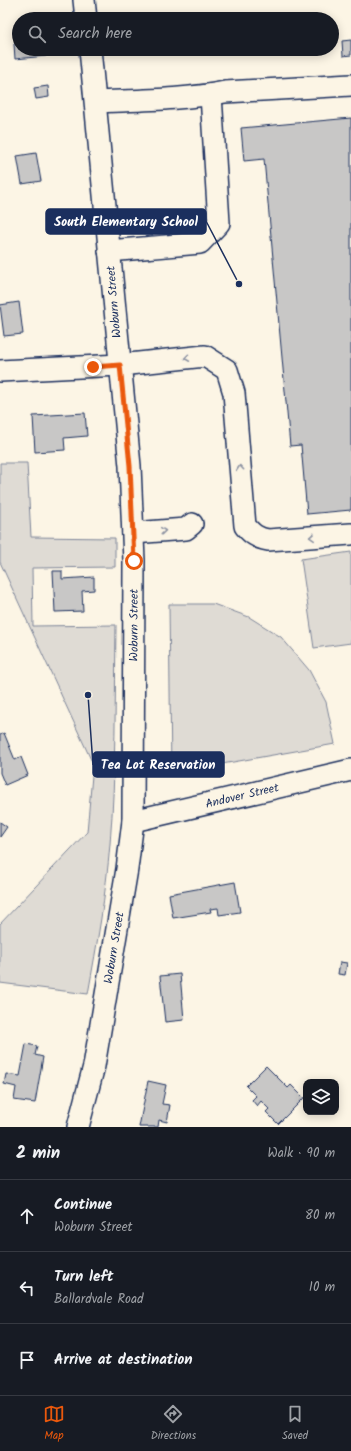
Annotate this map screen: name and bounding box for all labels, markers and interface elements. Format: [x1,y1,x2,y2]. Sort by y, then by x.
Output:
search box [12,12,339,56]
text: Search here [58,22,132,46]
icon: search [26,23,48,45]
callout: South Elementary School [46,209,206,234]
text: South Elementary School [54,212,198,233]
street label: Woburn Street [101,265,127,339]
one-way arrow [184,353,191,362]
route end [84,358,102,376]
one-way arrow [236,465,245,471]
one-way arrow [160,526,166,535]
one-way arrow [309,532,315,541]
route start [125,552,143,570]
street label: Woburn Street [124,588,143,662]
callout: Tea Lot Reservation [93,752,224,777]
text: Tea Lot Reservation [101,755,215,776]
street label: Andover Street [203,778,281,813]
street label: Woburn Street [98,910,129,985]
map controls [303,1079,339,1115]
button: layers [303,1079,339,1115]
text: 2 min [16,1140,60,1167]
text: Walk · 90 m [268,1143,335,1164]
text: Continue [54,1193,112,1217]
icon: ahead [16,1205,38,1227]
text: 80 m [305,1205,335,1226]
text: Woburn Street [54,1217,133,1238]
text: Turn left [54,1265,114,1289]
icon: left [16,1277,38,1299]
text: 10 m [309,1277,335,1298]
text: Ballardvale Road [54,1289,144,1310]
text: Arrive at destination [54,1348,193,1372]
icon: arrive [16,1349,38,1371]
tab: Map [43,1403,65,1445]
tab: Directions [151,1403,196,1445]
tab: Saved [282,1403,308,1445]

